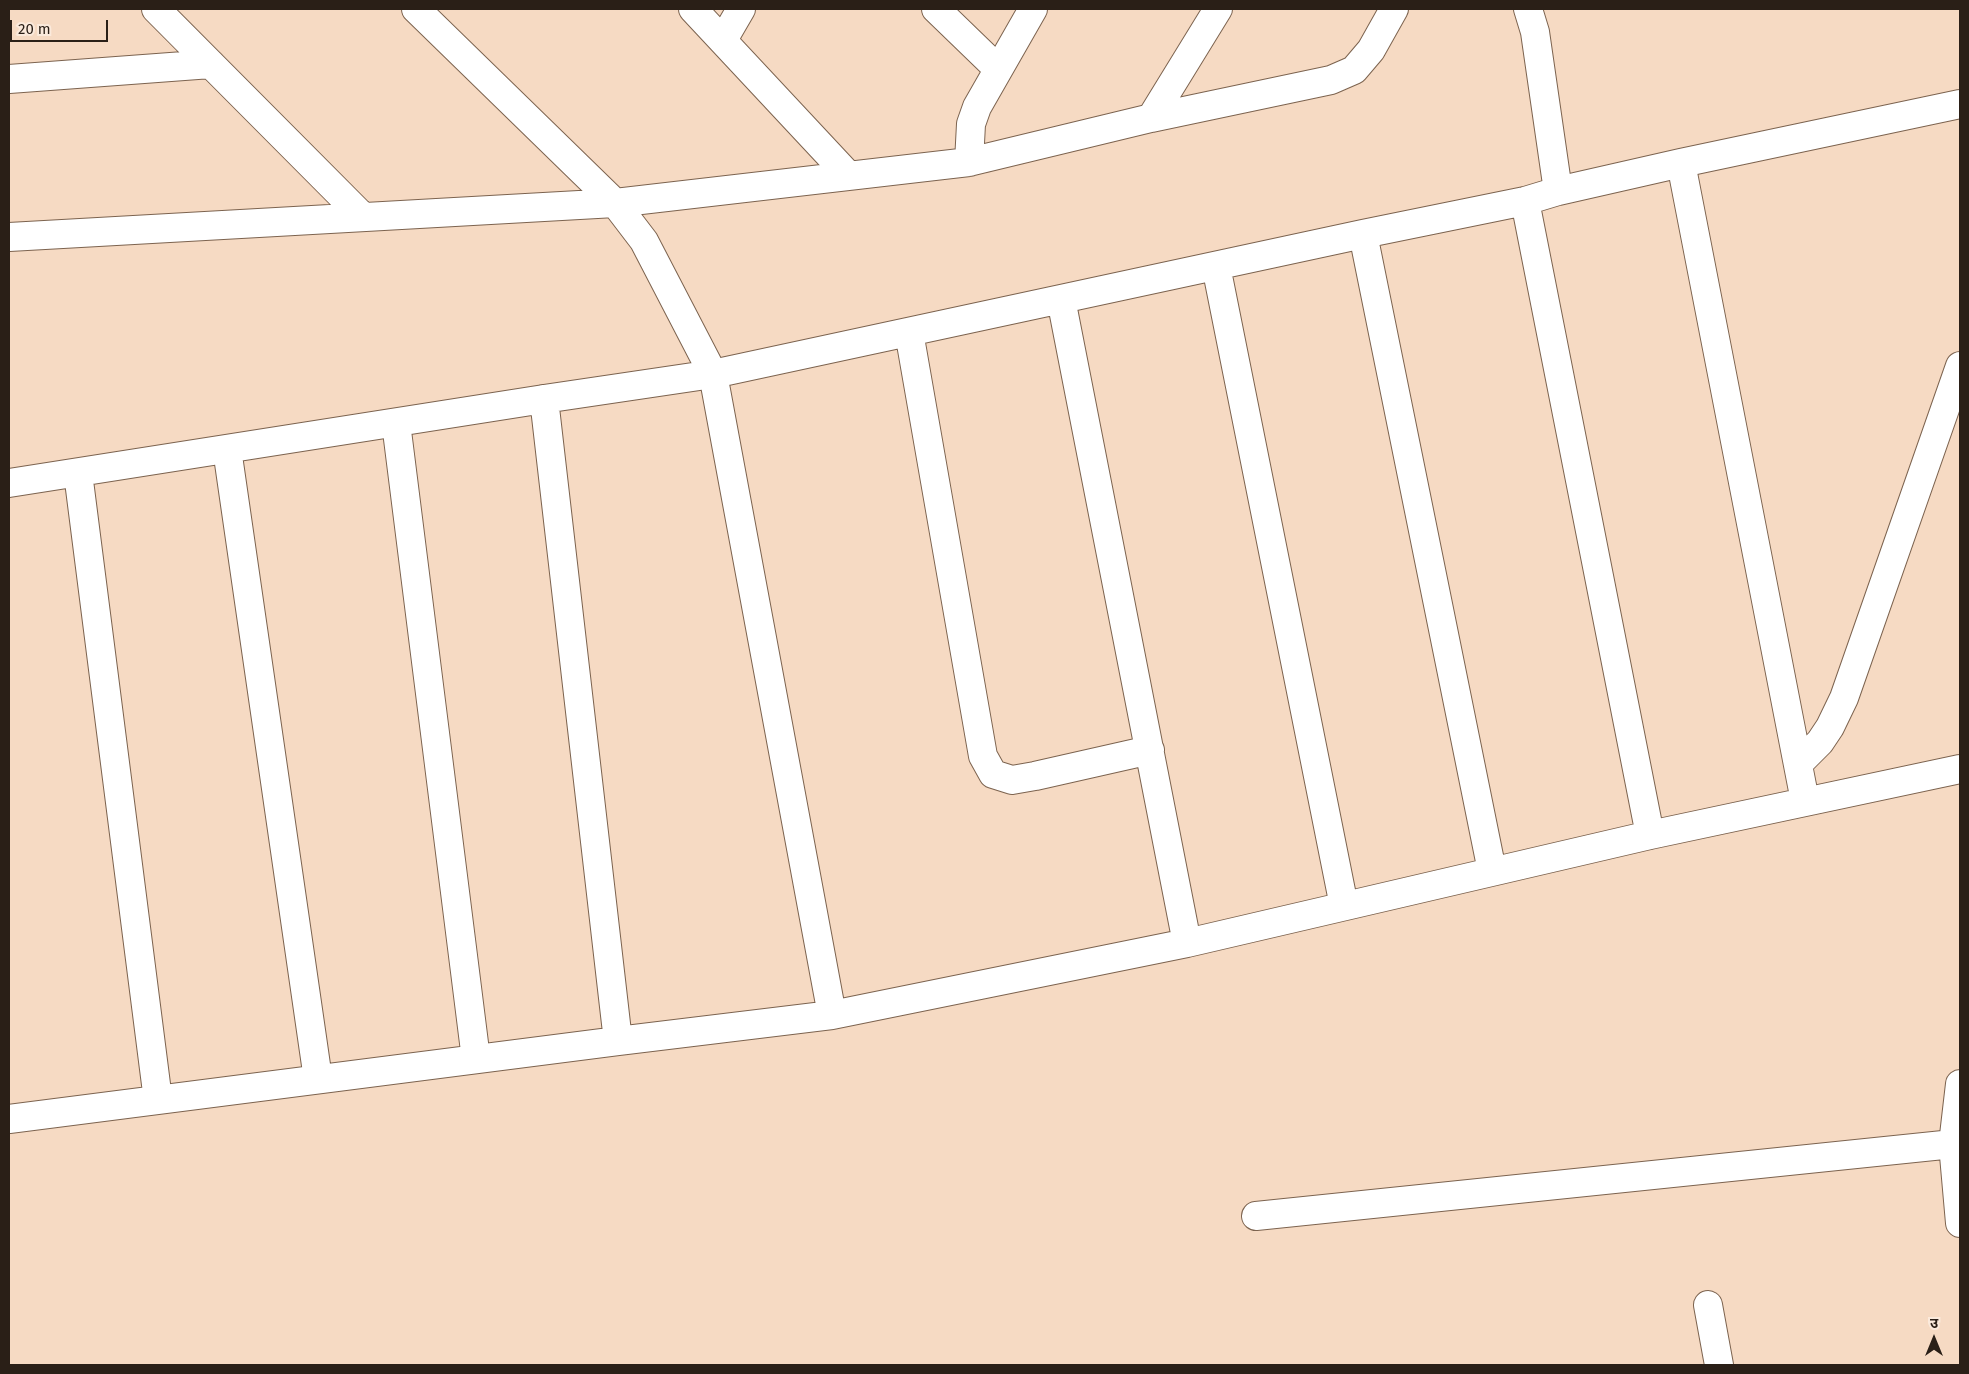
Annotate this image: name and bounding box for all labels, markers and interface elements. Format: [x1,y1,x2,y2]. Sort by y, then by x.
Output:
scale bar [12,10,110,42]
text: 20 m [18,20,51,38]
north arrow [1909,1314,1959,1364]
text: उ [1930,1315,1938,1332]

